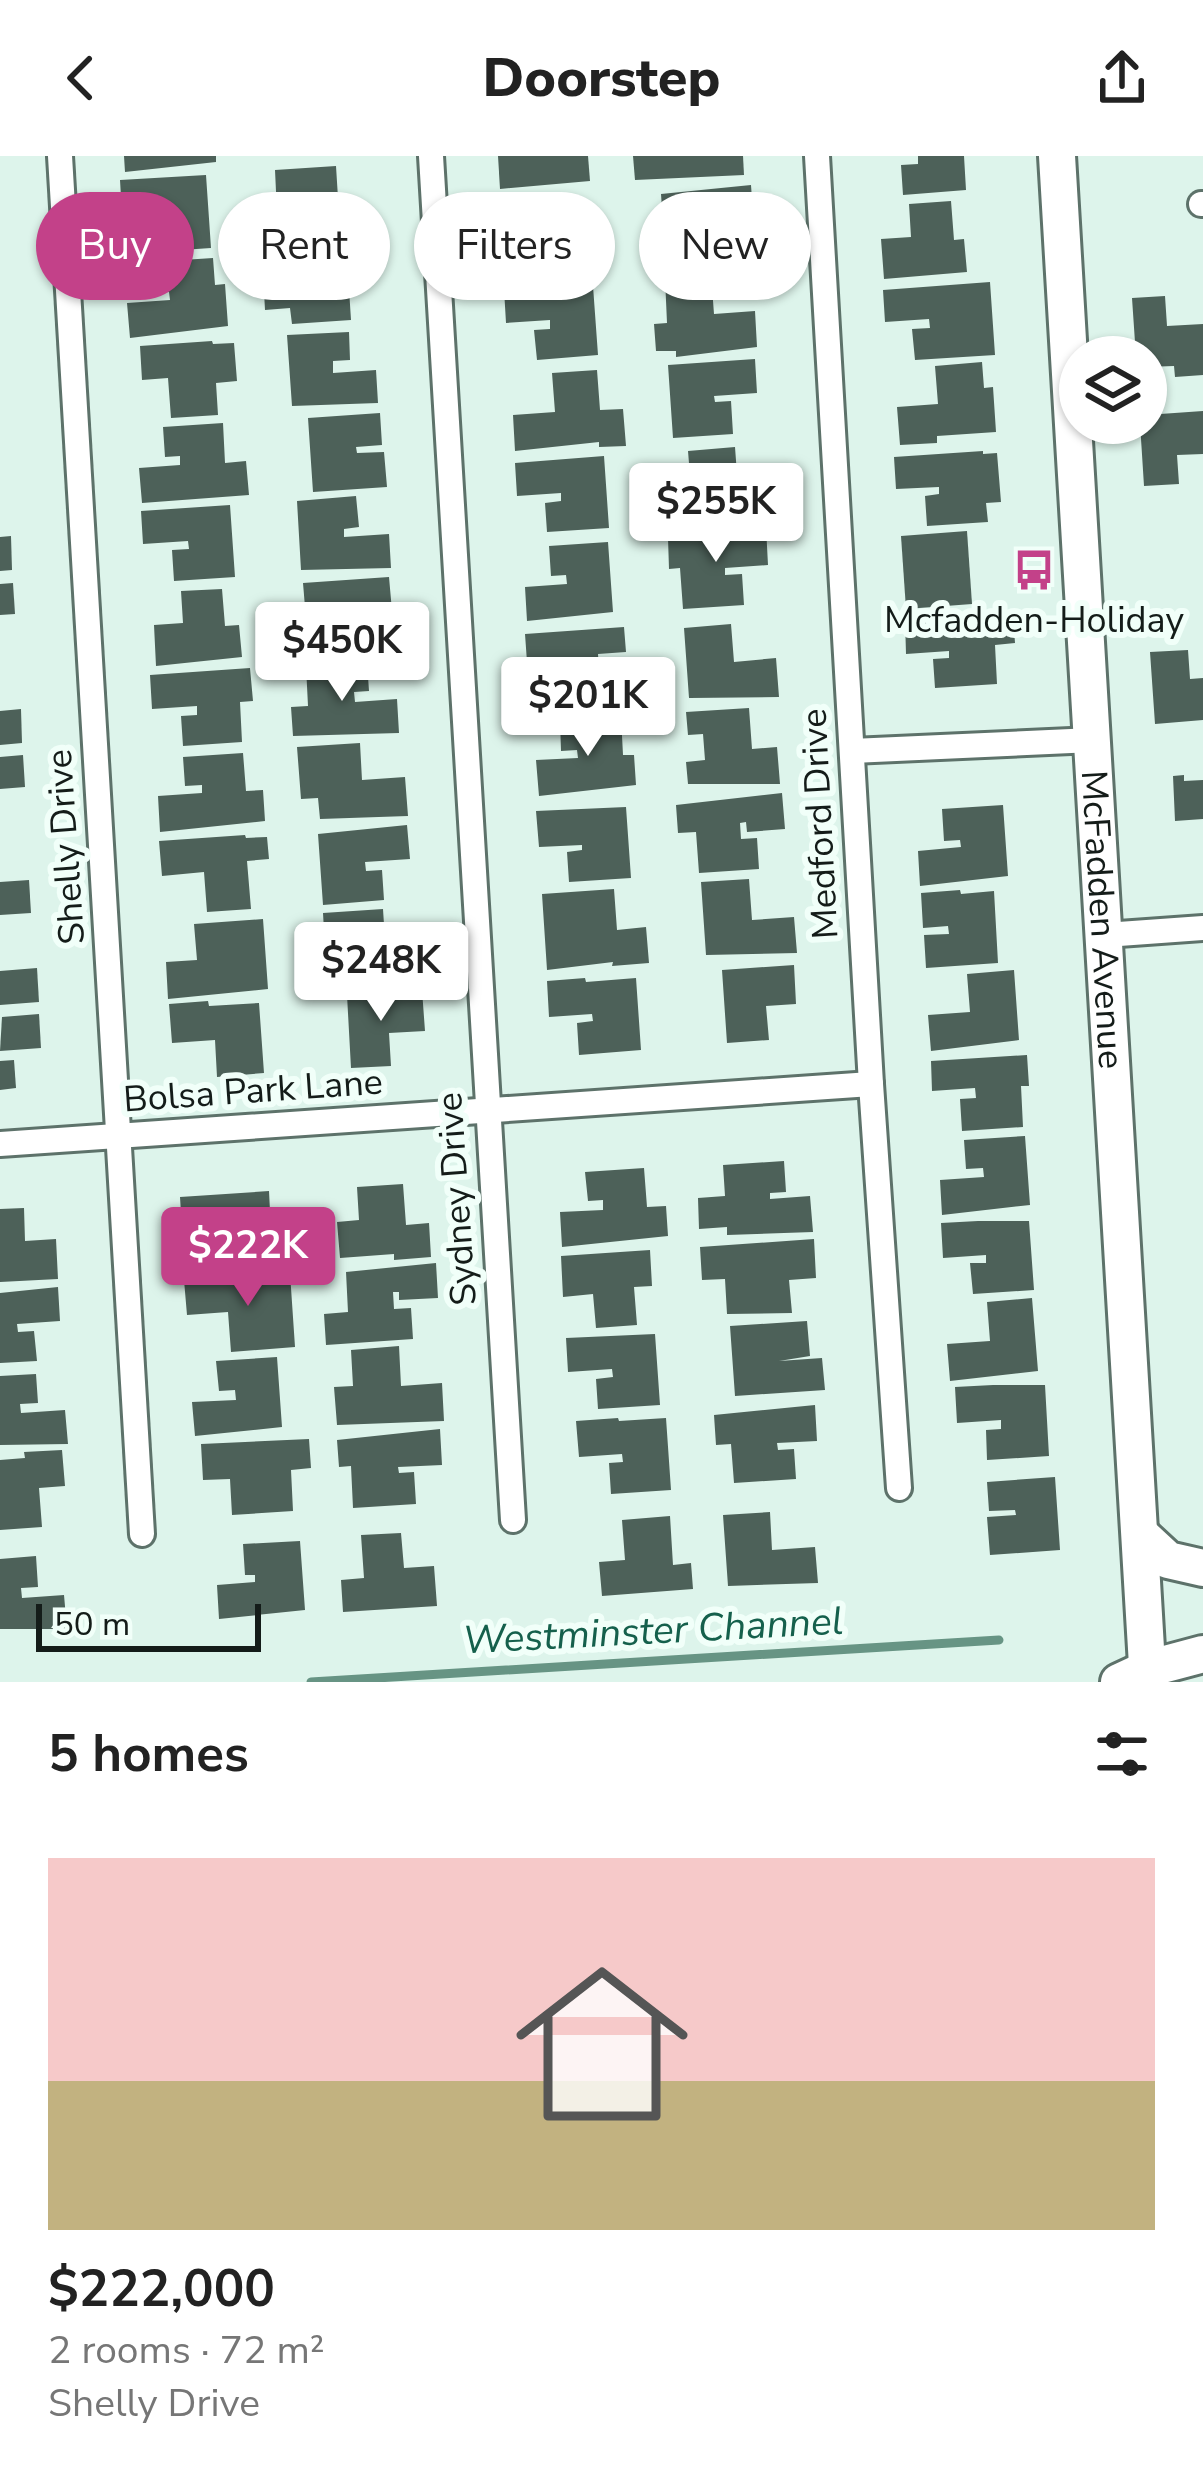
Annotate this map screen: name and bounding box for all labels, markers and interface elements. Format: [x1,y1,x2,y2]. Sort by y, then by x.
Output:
text: Doorstep [483,41,720,115]
icon: back [48,45,114,111]
icon: share [1089,45,1155,111]
chip: Buy [36,192,194,300]
chip: Rent [218,192,390,300]
chip: Filters [414,192,615,300]
chip: New [639,192,811,300]
map controls [1059,336,1167,444]
button: layers [1059,336,1167,444]
pin: $255K [632,463,800,565]
text: $255K [656,475,776,528]
bus stop icon: Mcfadden-Holiday [1011,547,1057,593]
place label: Mcfadden-Holiday [884,596,1184,645]
pin: $450K [258,602,426,704]
text: $450K [282,614,402,667]
pin: $201K [504,657,672,759]
text: $201K [528,669,648,722]
street label: Medford Drive [789,708,851,940]
street label: Shelly Drive [35,748,97,946]
street label: McFadden Avenue [1069,769,1136,1070]
pin: $248K [297,922,465,1024]
text: $248K [321,934,441,987]
street label: Bolsa Park Lane [122,1057,384,1125]
street label: Sydney Drive [425,1091,489,1307]
pin: $222K [164,1207,332,1309]
text: $222K [188,1219,308,1272]
water label: Westminster Channel [462,1595,844,1667]
scale bar [36,1598,261,1651]
text: 50 m [54,1602,130,1647]
text: 5 homes [48,1719,249,1789]
icon: filters [1089,1721,1155,1787]
icon: home [494,1936,710,2152]
text: $222,000 [48,2254,275,2324]
text: 2 rooms · 72 m² [48,2324,325,2377]
text: Shelly Drive [48,2377,260,2430]

